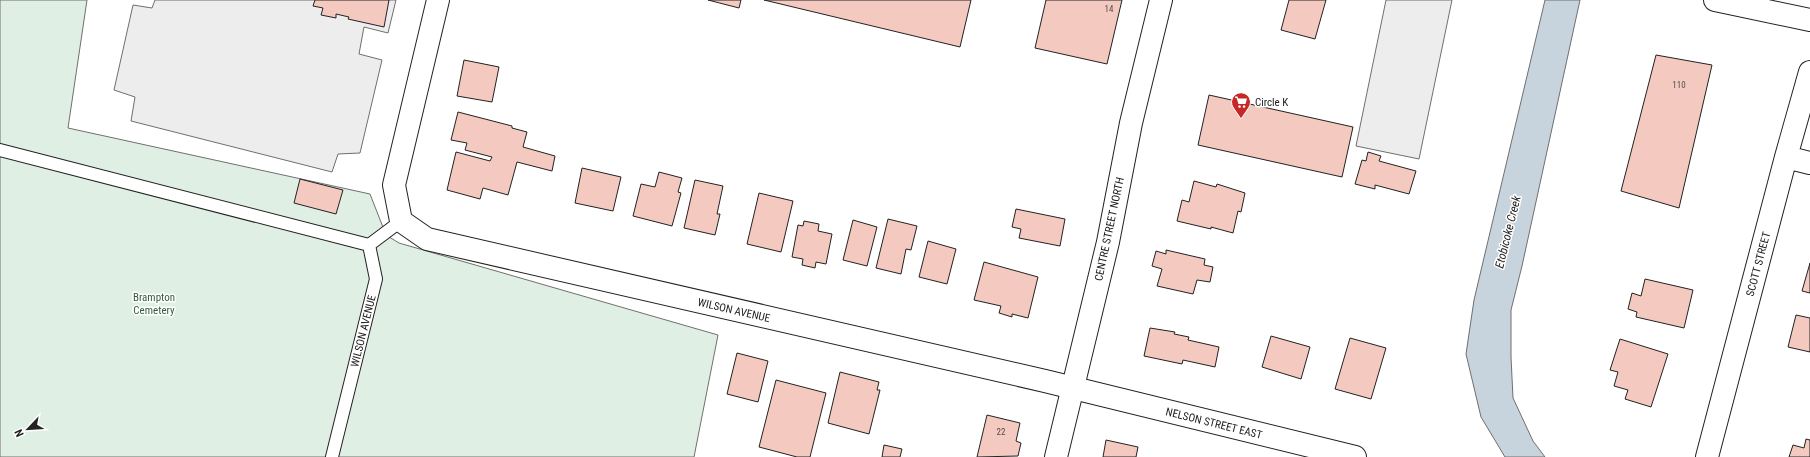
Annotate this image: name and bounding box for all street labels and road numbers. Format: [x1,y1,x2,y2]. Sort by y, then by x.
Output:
street label: CENTRE STREET NORTH [1092,176,1127,282]
street label: SCOTT STREET [1744,230,1773,298]
street label: WILSON AVENUE [348,293,379,369]
street label: WILSON AVENUE [696,296,772,325]
street label: NELSON STREET EAST [1164,405,1264,442]

